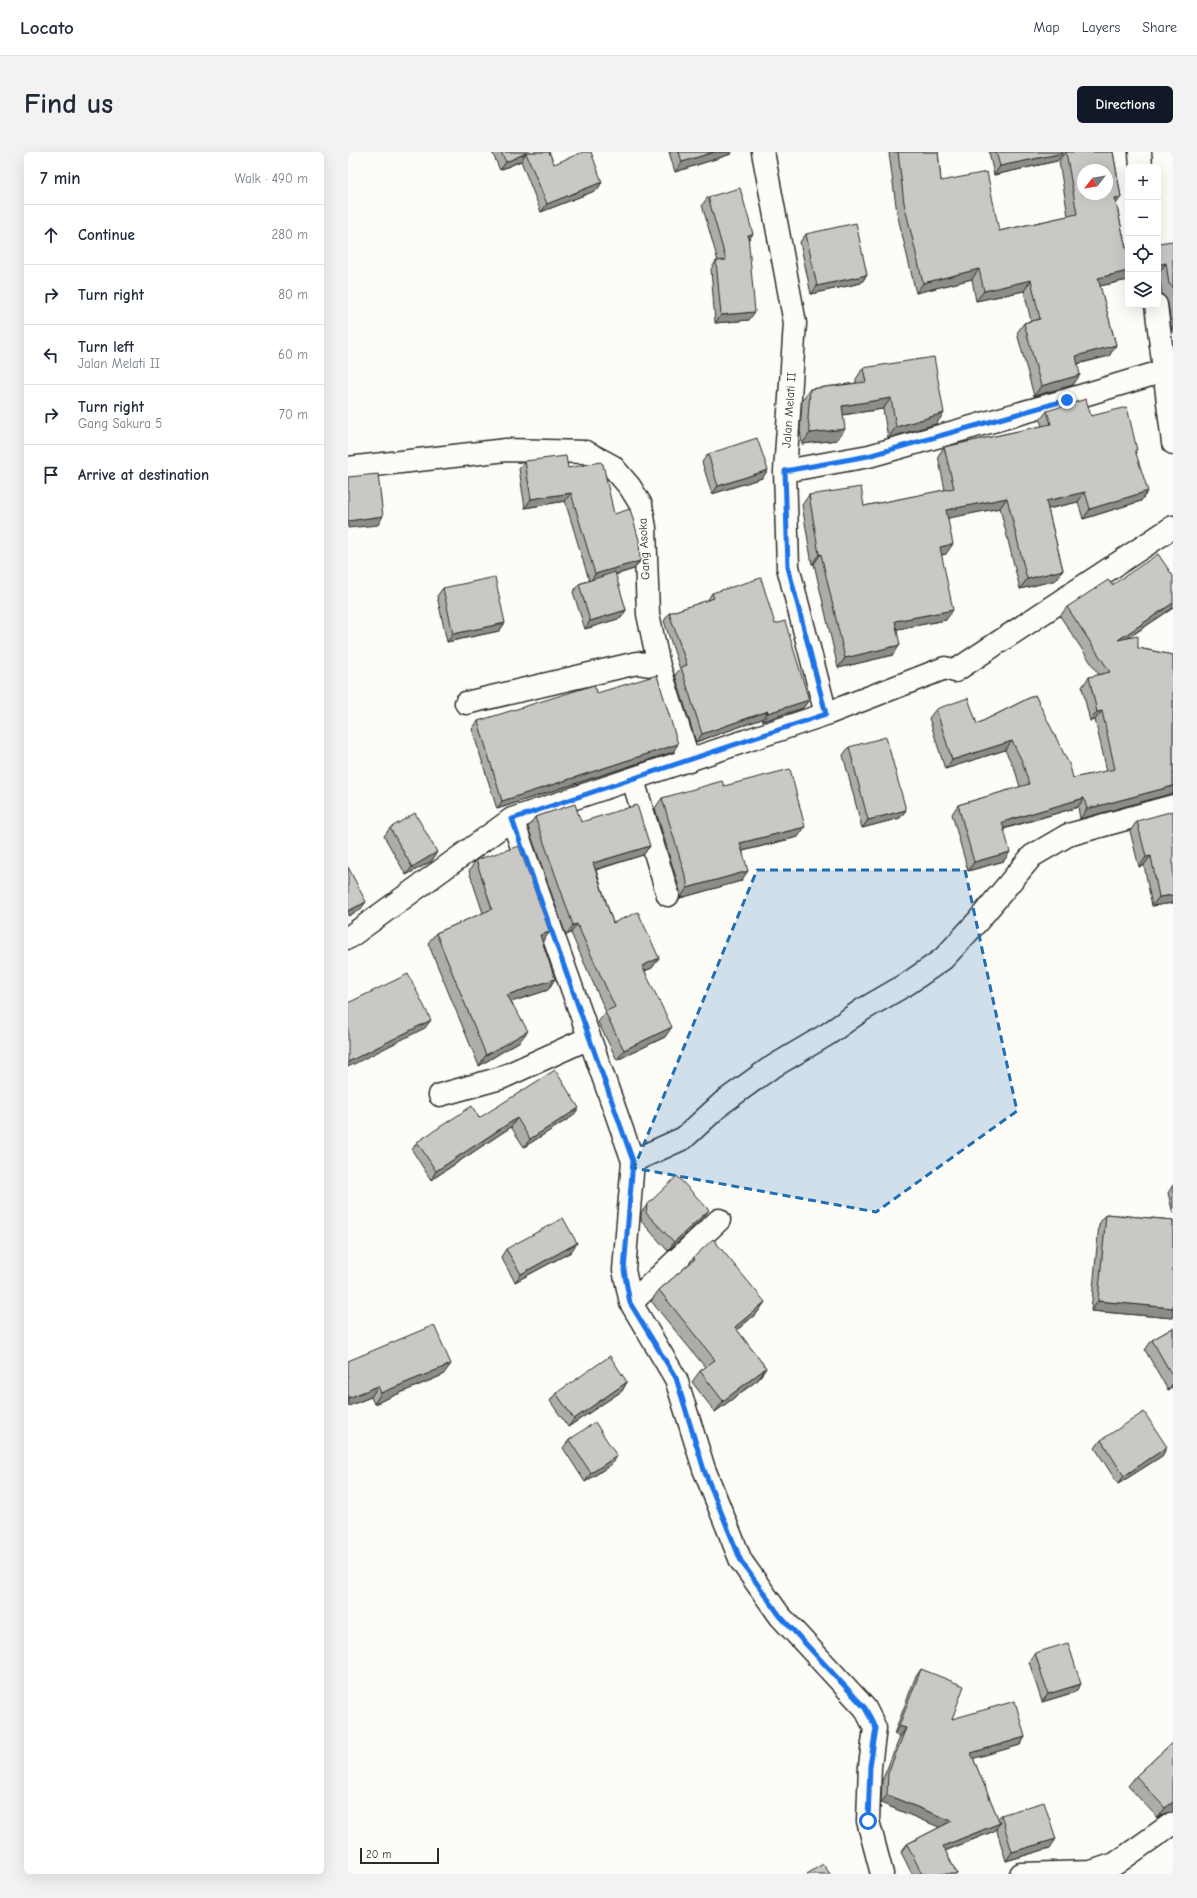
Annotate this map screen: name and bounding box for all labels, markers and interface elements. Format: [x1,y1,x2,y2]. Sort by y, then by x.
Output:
text: Locato [20,17,74,39]
text: Map [1033,19,1060,36]
text: Layers [1082,19,1120,36]
text: Share [1142,19,1177,36]
button: Directions [1077,86,1173,123]
text: Find us [24,88,113,120]
north arrow [1077,164,1113,200]
map controls [1125,164,1161,308]
button: + [1125,164,1161,200]
text: 7 min [40,169,81,188]
text: Walk · 490 m [235,171,308,186]
button: − [1125,200,1161,236]
icon: ahead [40,224,62,246]
text: Continue [78,226,135,244]
text: 280 m [271,227,308,242]
button: locate [1125,236,1161,272]
button: layers [1125,272,1161,308]
icon: right [40,284,62,306]
text: Turn right [78,286,144,304]
text: 80 m [278,287,308,302]
text: Turn left [78,338,134,356]
icon: left [40,344,62,366]
text: 60 m [278,347,308,362]
text: Jalan Melati II [78,356,160,371]
street label: Jalan Melati II [779,372,799,448]
route end [1058,391,1076,409]
text: Turn right [78,398,144,416]
icon: right [40,404,62,426]
text: 70 m [279,407,308,422]
text: Gang Sakura 5 [78,416,162,431]
icon: arrive [40,464,62,486]
text: Arrive at destination [78,466,209,484]
street label: Gang Asoka [635,518,653,580]
route start [859,1812,877,1830]
scale bar [360,1846,439,1865]
text: 20 m [366,1848,391,1861]

